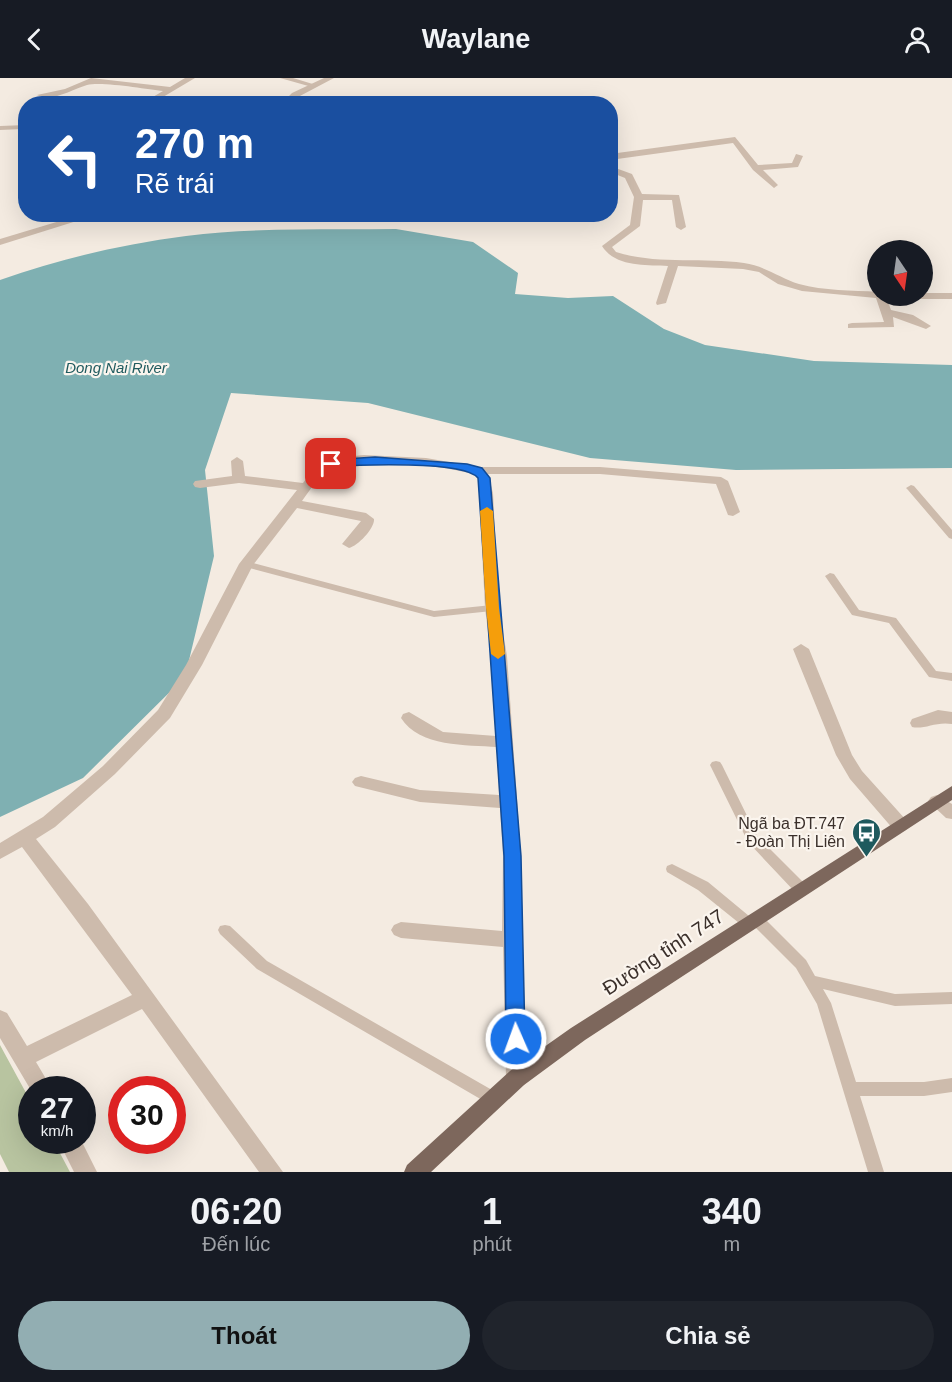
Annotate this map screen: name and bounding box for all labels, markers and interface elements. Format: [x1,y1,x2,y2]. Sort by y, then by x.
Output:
icon: back [18,23,51,56]
icon: person [901,23,934,56]
text: Waylane [422,24,530,54]
icon: left [36,120,114,198]
text: 270 m [135,120,254,167]
text: Rẽ trái [135,169,215,199]
north arrow [867,240,933,306]
map controls [867,240,933,306]
water label: Dong Nai River [65,359,168,376]
pin [305,438,356,489]
icon: arrive [314,447,347,480]
place label: Ngã ba ĐT.747 - Đoàn Thị Liên [736,815,845,850]
bus stop icon: Ngã ba ĐT.747 - Đoàn Thị Liên [850,816,882,858]
street label: Đường tỉnh 747 [598,905,728,999]
position arrow [484,1007,548,1071]
speed limit sign: 30 [108,1076,186,1154]
text: 27 [40,1091,74,1124]
text: km/h [41,1122,73,1139]
text: 06:20 [190,1191,282,1232]
text: 1 [482,1191,502,1232]
text: 340 [702,1191,762,1232]
text: Đến lúc [202,1233,270,1255]
text: phút [473,1233,511,1255]
text: m [723,1233,740,1255]
button: Thoát [18,1301,470,1370]
button: Chia sẻ [482,1301,934,1370]

